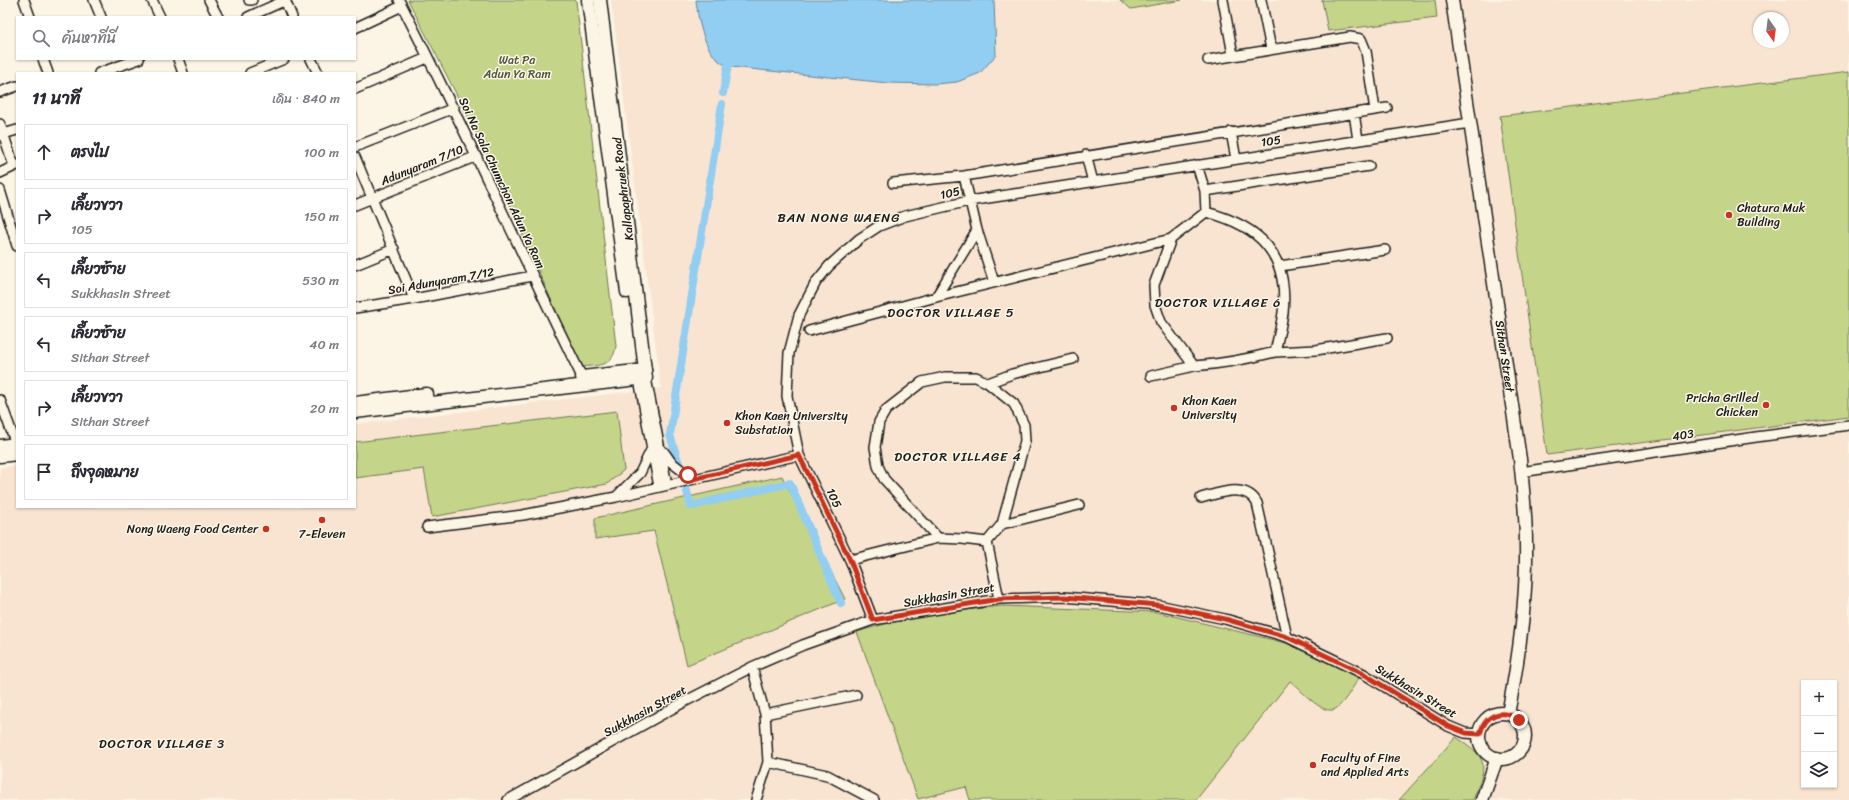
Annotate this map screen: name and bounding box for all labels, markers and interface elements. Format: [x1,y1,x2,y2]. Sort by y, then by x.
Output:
north arrow [1753,12,1789,48]
search box [16,16,356,60]
text: ค้นหาที่นี่ [62,25,116,51]
icon: search [30,27,52,49]
park label: Wat Pa Adun Ya Ram [482,49,551,85]
text: 11 นาที [32,83,81,113]
text: เดิน · 840 m [272,87,340,110]
street label: Soi Na Sala Chumchon Adun Ya Ram [452,93,552,273]
street label: 105 [1259,129,1283,153]
street label: Kallapaphruek Road [606,136,640,242]
street label: Adunyaram 7/10 [376,138,467,192]
text: ตรงไป [71,139,109,165]
icon: ahead [33,141,55,163]
text: 100 m [304,141,339,164]
street label: 105 [938,180,962,206]
text: เลี้ยวขวา [71,192,123,218]
place label: Chatura Muk Building [1737,197,1806,233]
icon: right [33,205,55,227]
text: 150 m [304,205,339,228]
district label: BAN NONG WAENG [778,206,900,229]
marker: Chatura Muk Building [1724,210,1734,220]
text: 105 [71,218,93,241]
text: เลี้ยวซ้าย [71,256,126,282]
street label: Soi Adunyaram 7/12 [386,261,496,301]
icon: left [33,269,55,291]
text: 530 m [302,269,339,292]
text: Sukkhasin Street [71,282,171,305]
district label: DOCTOR VILLAGE 6 [1155,291,1281,314]
district label: DOCTOR VILLAGE 5 [887,301,1015,324]
street label: Sithan Street [1489,319,1521,395]
text: เลี้ยวซ้าย [71,320,126,346]
icon: left [33,333,55,355]
text: 40 m [309,333,339,356]
text: Sithan Street [71,346,150,369]
text: เลี้ยวขวา [71,384,123,410]
place label: Pricha Grilled Chicken [1686,387,1760,423]
place label: Khon Kaen University [1182,390,1237,426]
icon: right [33,397,55,419]
text: 20 m [310,397,339,420]
marker: Pricha Grilled Chicken [1761,400,1771,410]
marker: Khon Kaen University [1169,403,1179,413]
place label: Khon Kaen University Substation [735,405,848,441]
text: Sithan Street [71,410,150,433]
marker: Khon Kaen University Substation [722,418,732,428]
street label: 403 [1671,422,1696,448]
district label: DOCTOR VILLAGE 4 [894,445,1022,468]
text: ถึงจุดหมาย [71,459,139,485]
icon: arrive [33,461,55,483]
route start [679,466,697,484]
street label: 105 [820,484,848,512]
marker: 7-Eleven [317,515,327,525]
place label: Nong Waeng Food Center [127,518,259,540]
place label: 7-Eleven [299,523,346,545]
marker: Nong Waeng Food Center [261,524,271,534]
street label: Sukkhasin Street [902,576,996,614]
street label: Sukkhasin Street [1371,658,1461,724]
street label: Sukkhasin Street [599,679,691,743]
map controls [1801,680,1837,788]
button: + [1801,680,1837,716]
route end [1510,711,1528,729]
button: − [1801,716,1837,752]
district label: DOCTOR VILLAGE 3 [99,732,225,755]
place label: Faculty of Fine and Applied Arts [1321,747,1409,783]
button: layers [1801,752,1837,788]
marker: Faculty of Fine and Applied Arts [1308,760,1318,770]

